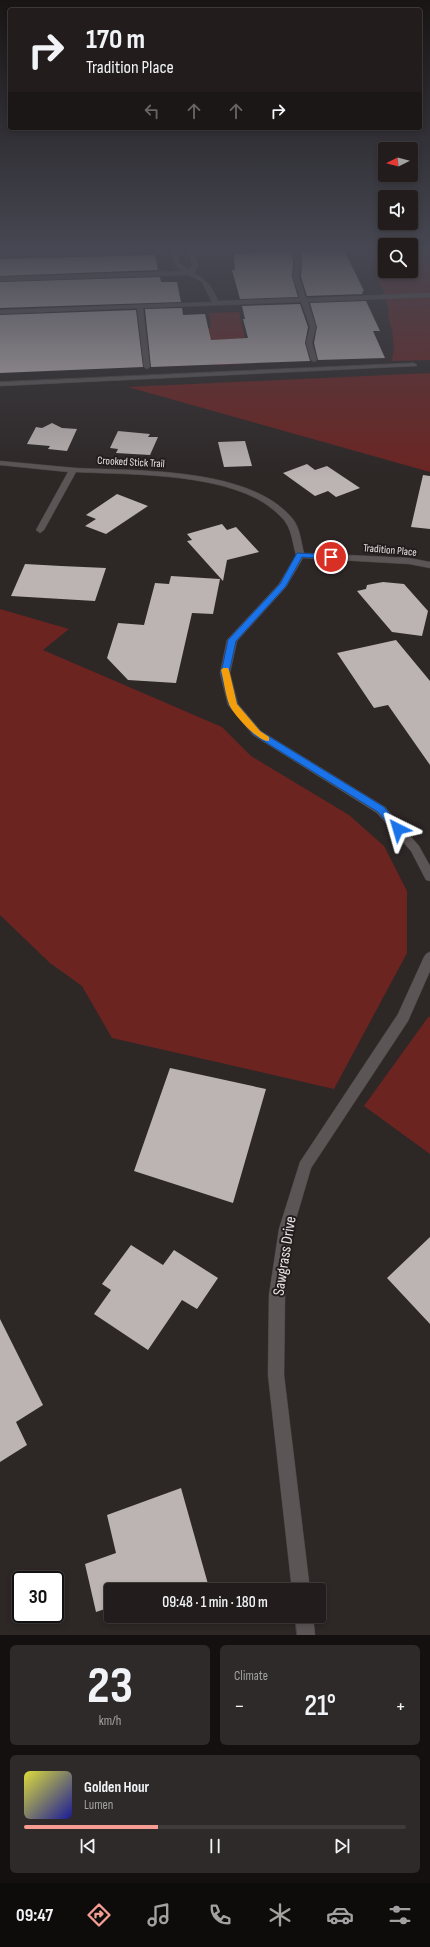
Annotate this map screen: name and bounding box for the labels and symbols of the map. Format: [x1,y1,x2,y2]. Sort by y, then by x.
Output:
north arrow [378,142,418,182]
street label: Crooked Stick Trail [97,454,165,470]
pin [314,540,348,574]
street label: Tradition Place [363,541,417,559]
position arrow [377,808,419,850]
street label: Sawgrass Drive [269,1215,301,1297]
speed limit sign: 30 [12,1571,64,1623]

